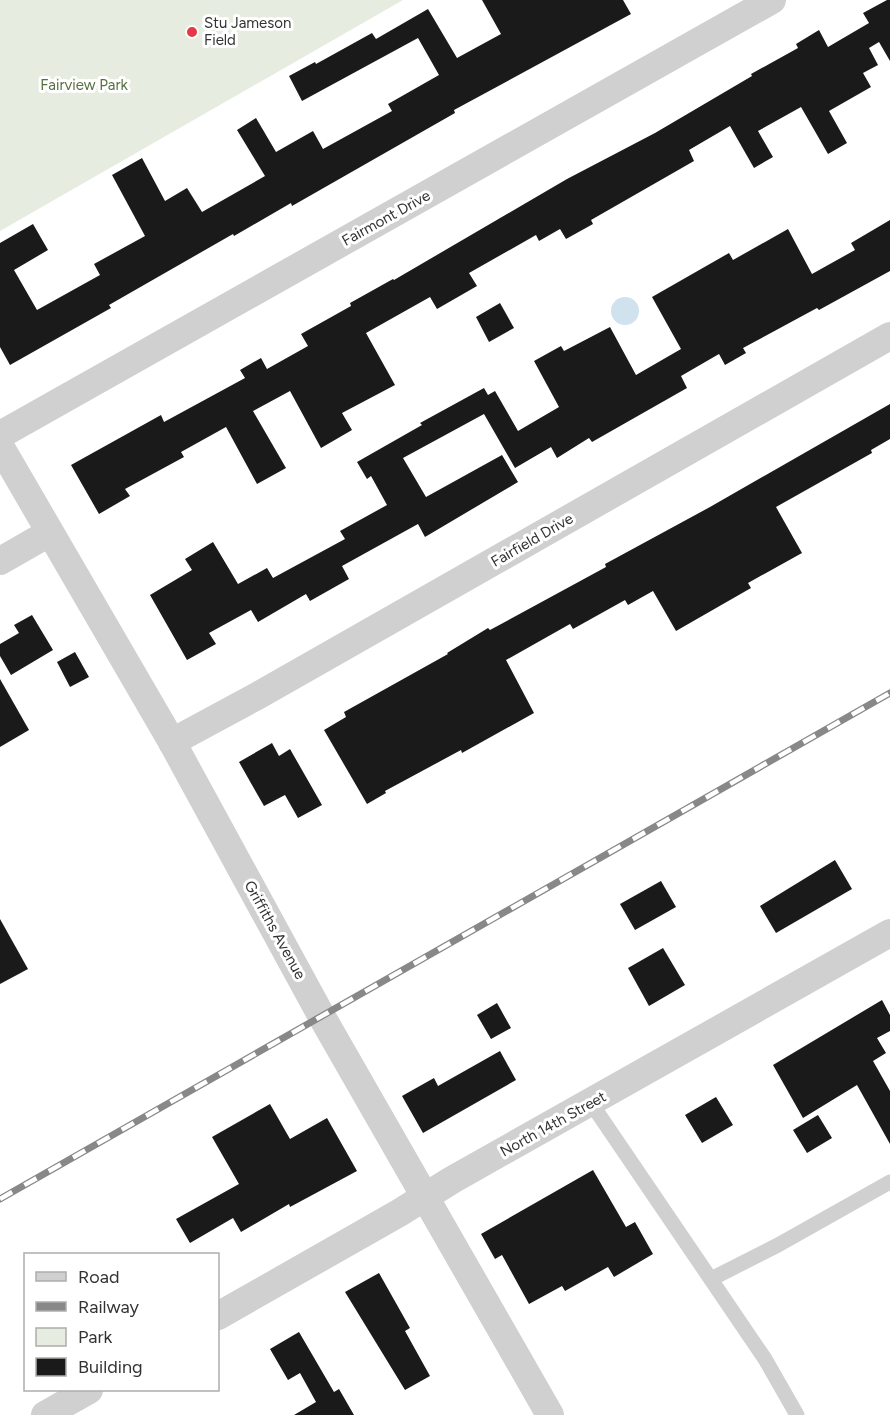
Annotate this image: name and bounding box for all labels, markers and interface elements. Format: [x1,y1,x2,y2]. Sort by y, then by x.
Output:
place label: Stu Jameson Field [204,14,291,49]
marker: Stu Jameson Field [185,25,199,39]
park label: Fairview Park [40,76,128,94]
street label: Fairmont Drive [339,186,433,250]
street label: Fairfield Drive [488,509,576,571]
street label: Griffiths Avenue [240,878,310,982]
street label: North 14th Street [497,1087,609,1161]
legend [24,1253,219,1391]
text: Road [78,1266,119,1288]
text: Railway [78,1296,140,1318]
text: Park [78,1326,113,1348]
text: Building [78,1356,143,1378]

